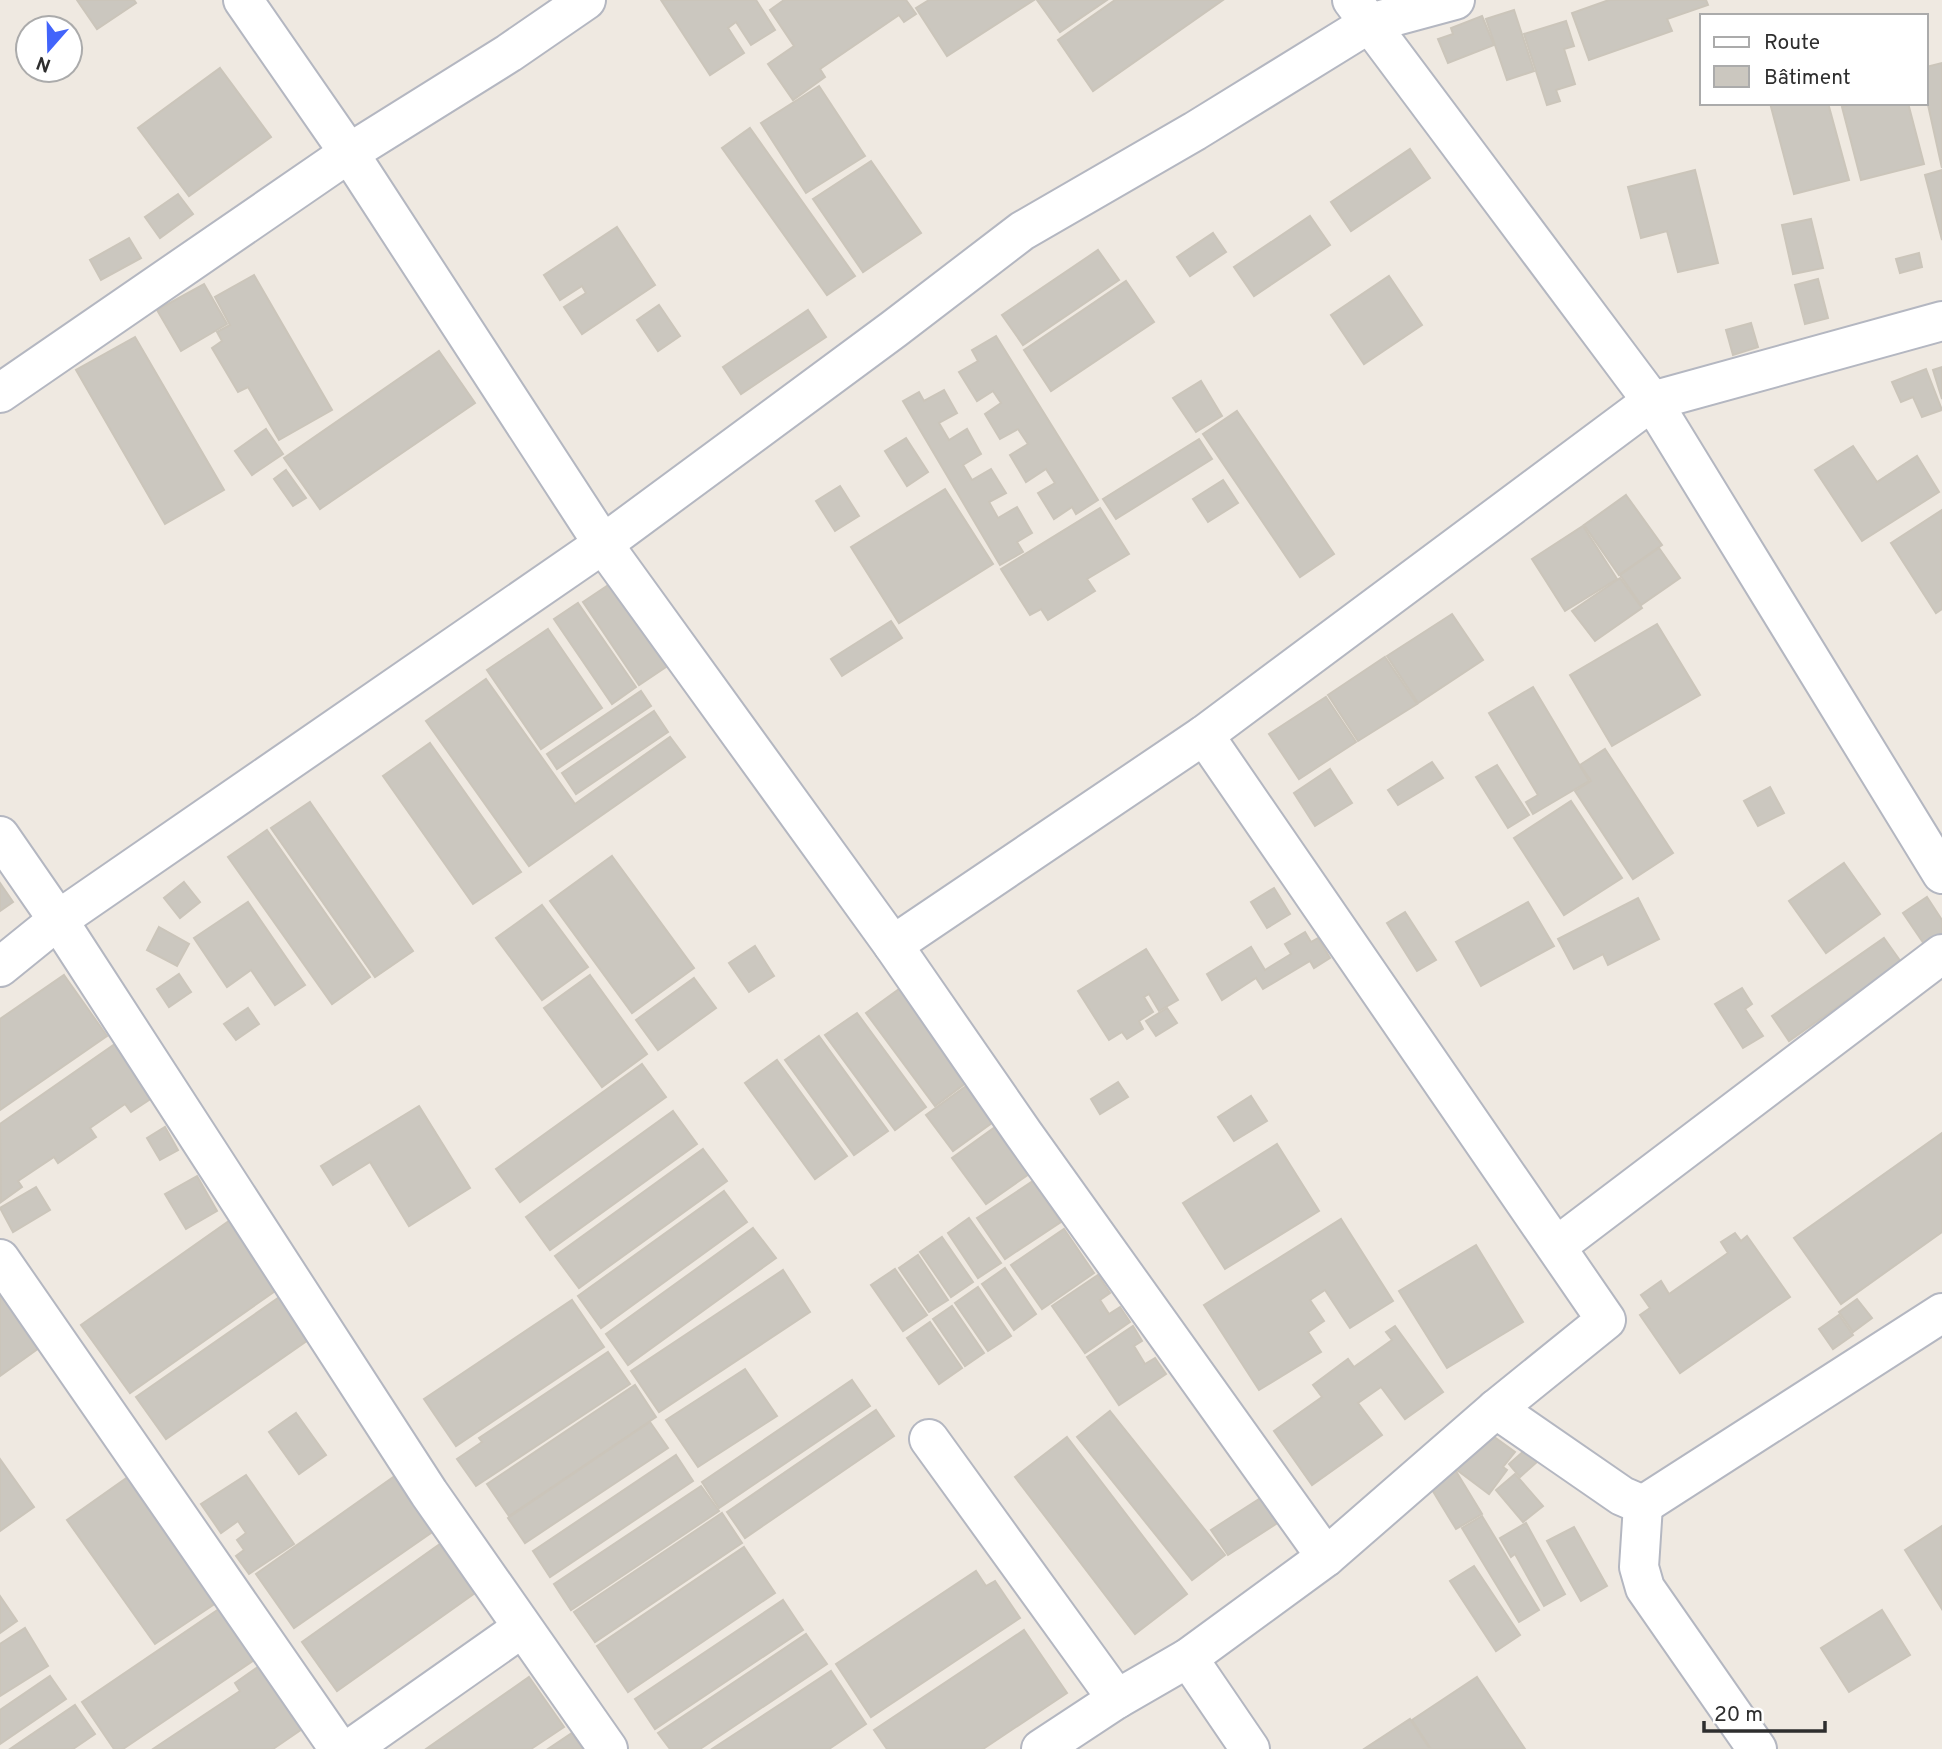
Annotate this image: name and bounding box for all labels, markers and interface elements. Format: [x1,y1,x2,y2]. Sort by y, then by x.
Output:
north arrow [14,14,84,84]
legend [1700,14,1928,105]
text: Route [1764,30,1820,57]
text: N [33,49,54,77]
text: Bâtiment [1764,65,1851,92]
scale bar [1704,1690,1825,1734]
text: 20 m [1714,1702,1763,1729]

